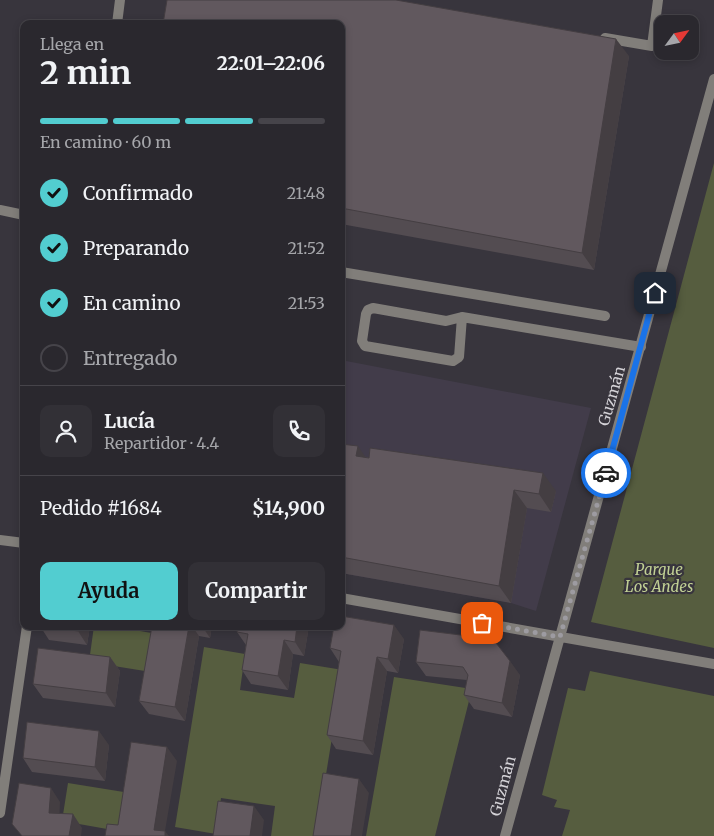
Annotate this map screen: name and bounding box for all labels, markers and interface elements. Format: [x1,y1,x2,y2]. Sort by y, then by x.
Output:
north arrow [654,15,699,60]
map controls [654,15,699,60]
text: Llega en [40,34,104,54]
text: 22:01–22:06 [217,51,325,75]
text: 2 min [40,53,131,93]
text: En camino · 60 m [40,132,171,152]
icon: check [40,179,68,207]
text: Confirmado [83,181,193,205]
text: 21:48 [287,183,325,203]
icon: check [40,234,68,262]
text: Preparando [83,236,189,260]
text: 21:52 [287,238,325,258]
pin [634,272,676,314]
icon: home [641,279,669,307]
icon: check [40,289,68,317]
text: En camino [83,291,181,315]
text: 21:53 [288,293,325,313]
text: Entregado [83,346,177,370]
street label: Guzmán [594,364,629,428]
button: person [40,405,92,457]
button: phone [273,405,325,457]
text: Lucía [104,409,155,433]
text: Repartidor · 4.4 [104,433,219,453]
courier [581,448,631,498]
icon: car [592,459,620,487]
text: Pedido #1684 [40,496,162,520]
text: $14,900 [252,496,325,520]
park label: Parque Los Andes [625,560,693,596]
button: Ayuda [40,562,178,620]
button: Compartir [188,562,325,620]
pin [461,602,503,644]
icon: bag [468,609,496,637]
street label: Guzmán [485,754,520,818]

